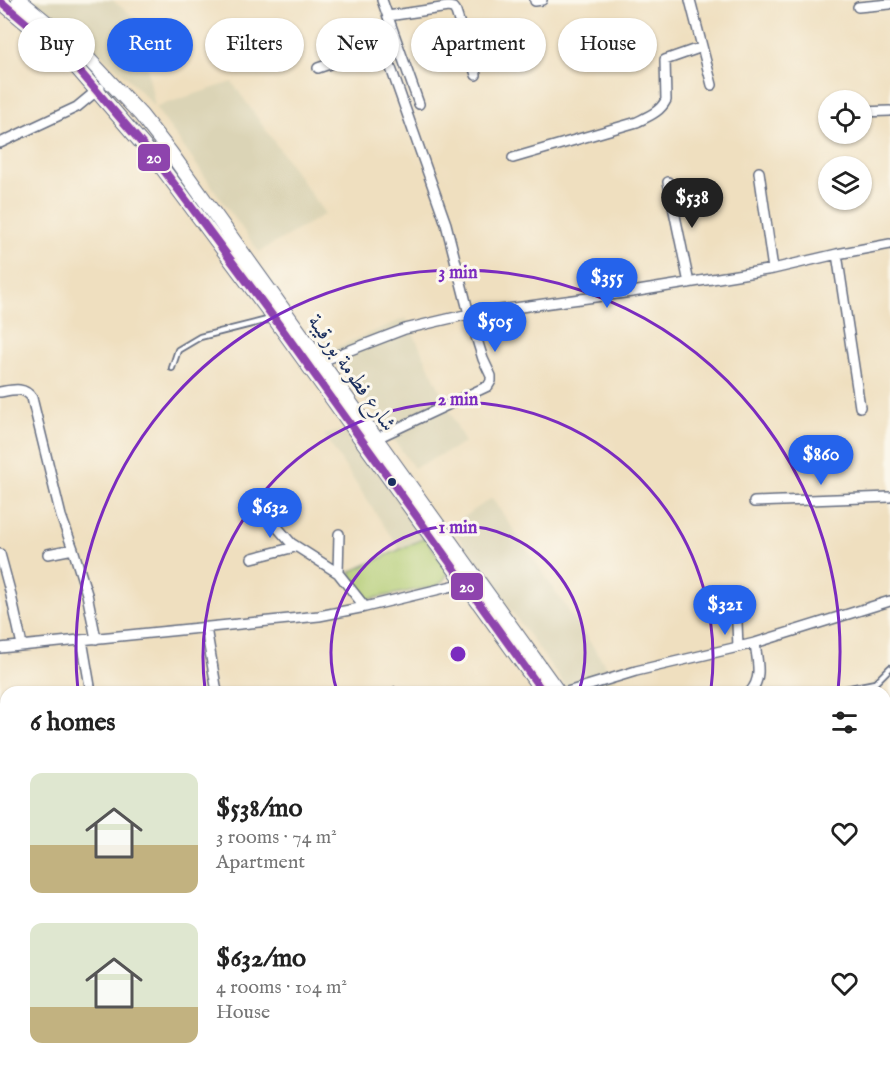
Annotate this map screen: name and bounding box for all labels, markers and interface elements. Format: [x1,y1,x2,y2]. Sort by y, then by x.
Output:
chip: Buy [18,18,95,72]
chip: Rent [107,18,193,72]
chip: Filters [205,18,304,72]
chip: New [316,18,399,72]
chip: Apartment [411,18,546,72]
chip: House [558,18,657,72]
map controls [818,90,872,210]
button: locate [818,90,872,144]
line badge: 20 [137,143,171,172]
text: 20 [146,149,162,169]
button: layers [818,156,872,210]
pin: $538 [656,178,728,229]
text: $538 [675,185,709,210]
pin: $355 [571,258,643,309]
text: 3 min [439,262,478,285]
text: $355 [590,265,624,290]
pin: $505 [459,302,531,353]
street label: شارع فطومة بورقيبة [298,309,402,439]
text: $505 [477,309,513,334]
text: 2 min [438,389,479,412]
pin: $860 [785,435,857,486]
text: $860 [802,442,840,467]
unlabelled marker [386,476,398,488]
pin: $632 [234,488,306,539]
text: $632 [252,495,288,520]
text: 1 min [439,517,478,540]
line badge: 20 [450,572,484,601]
text: 20 [459,578,475,598]
pin: $321 [689,585,761,636]
text: $321 [707,592,743,617]
centre of rings [448,644,468,664]
text: 6 homes [30,706,115,739]
icon: filters [828,706,861,739]
text: $538/mo [216,792,303,825]
icon: home [78,797,150,869]
icon: heart [828,817,861,850]
text: 3 rooms · 74 m² [216,825,337,850]
text: Apartment [216,850,305,875]
text: $632/mo [216,942,306,975]
icon: home [78,947,150,1019]
icon: heart [828,967,861,1000]
text: 4 rooms · 104 m² [216,975,347,1000]
text: House [216,1000,270,1025]

